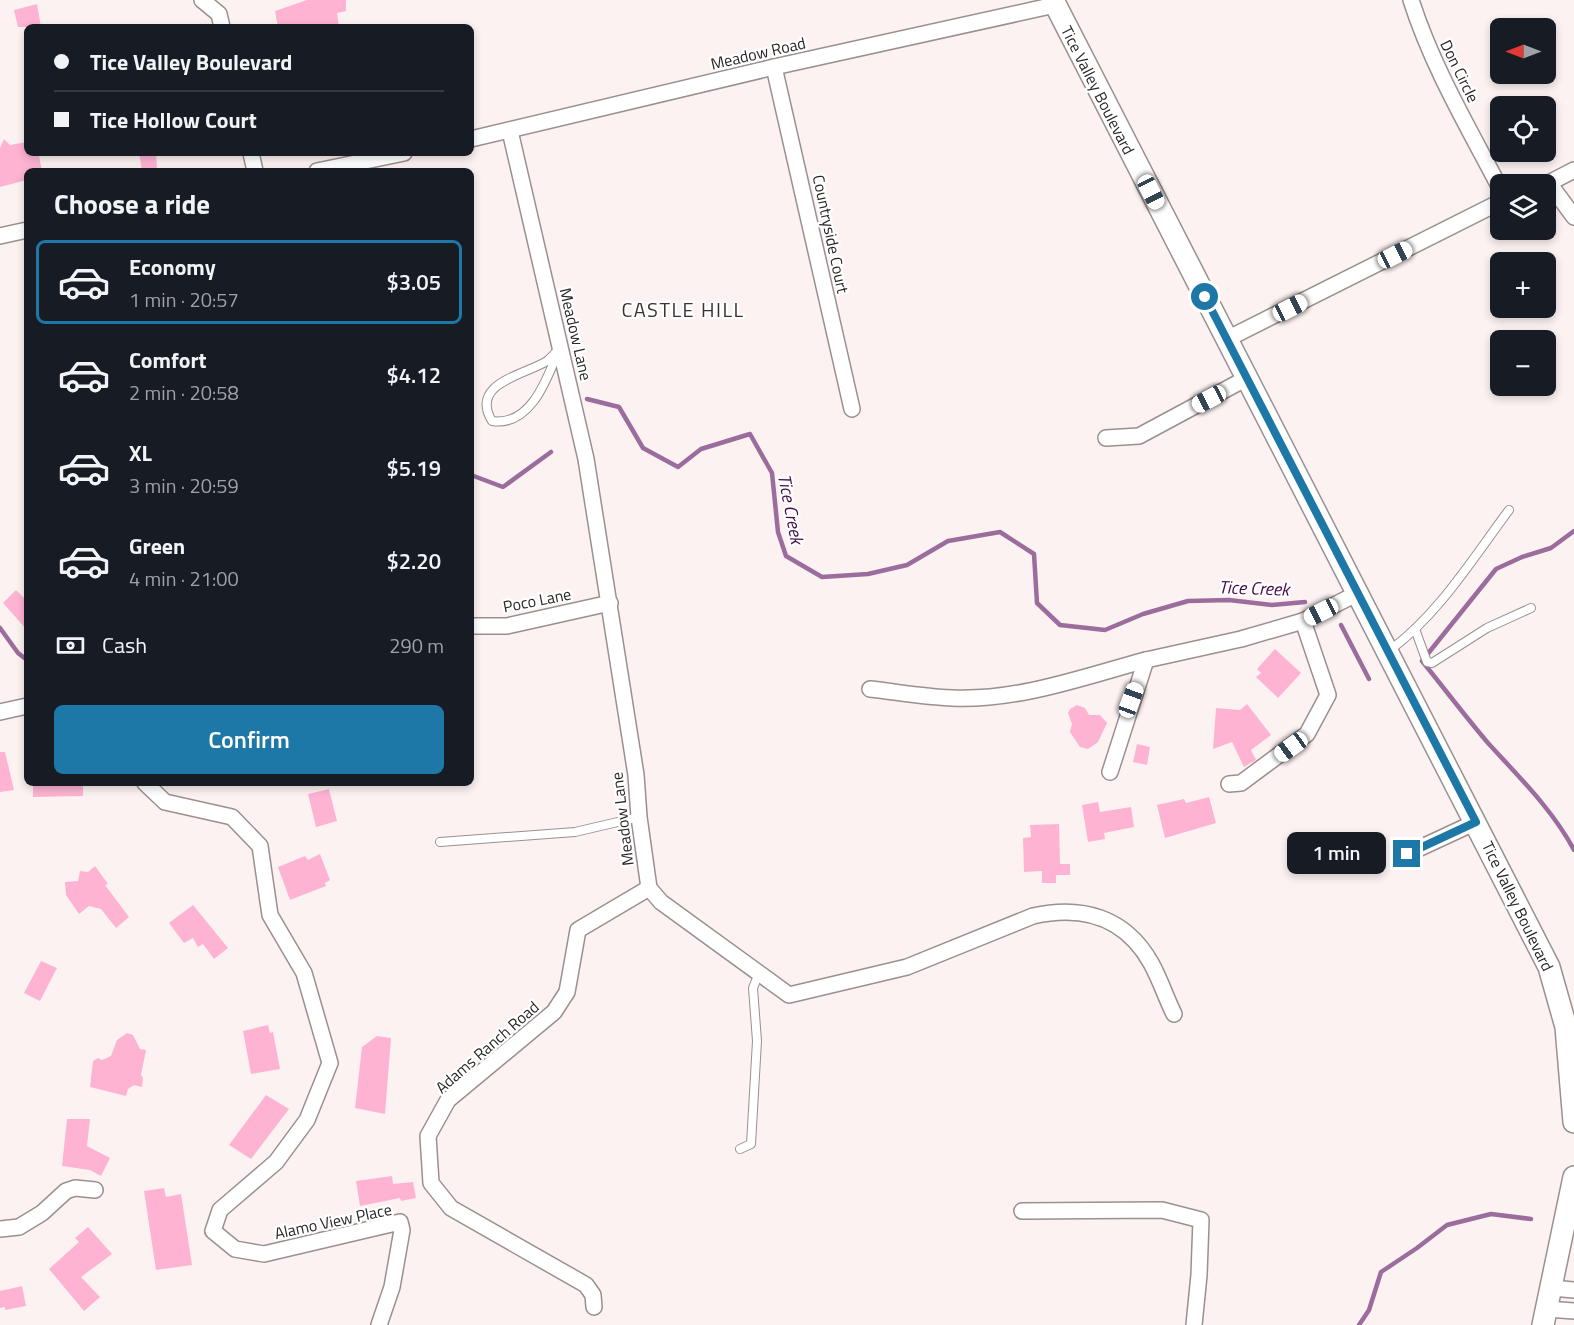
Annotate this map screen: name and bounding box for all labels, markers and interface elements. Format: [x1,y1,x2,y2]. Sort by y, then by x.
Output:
north arrow [1490,18,1556,84]
map controls [1490,18,1556,396]
street label: Tice Valley Boulevard [1055,21,1141,159]
street label: Meadow Road [708,30,808,76]
street label: Don Circle [1434,36,1486,106]
text: Tice Valley Boulevard [90,45,292,79]
button: locate [1490,96,1556,162]
text: Tice Hollow Court [90,103,257,137]
car [1135,172,1167,212]
street label: Countryside Court [807,173,855,296]
button: layers [1490,174,1556,240]
text: Choose a ride [54,183,210,224]
car [1375,239,1415,271]
text: Economy [129,250,216,284]
button: + [1490,252,1556,318]
icon: car [57,255,111,309]
text: $3.05 [386,265,441,299]
route start [1191,283,1218,310]
text: 1 min · 20:57 [129,284,239,315]
street label: Meadow Lane [554,285,598,383]
car [1270,292,1310,324]
district label: CASTLE HILL [621,294,745,325]
button: − [1490,330,1556,396]
text: Comfort [129,343,207,377]
icon: car [57,348,111,402]
text: $4.12 [386,358,441,392]
text: 2 min · 20:58 [129,377,239,408]
car [1189,383,1229,415]
text: XL [129,436,152,470]
icon: car [57,441,111,495]
text: $5.19 [386,451,441,485]
text: 3 min · 20:59 [129,470,239,501]
water label: Tice Creek [771,472,811,548]
text: Green [129,529,185,563]
icon: car [57,534,111,588]
text: $2.20 [386,544,441,578]
text: 4 min · 21:00 [129,563,239,594]
water label: Tice Creek [1218,573,1292,603]
street label: Poco Lane [501,582,573,618]
car [1301,596,1341,628]
text: Cash [102,628,147,662]
icon: cash [54,629,87,662]
text: 290 m [389,630,444,661]
car [1116,680,1146,720]
button: Confirm [54,705,444,774]
car [1271,729,1311,765]
street label: Meadow Lane [604,771,640,867]
callout: 1 min [1287,833,1386,875]
text: 1 min [1312,837,1361,868]
street label: Tice Valley Boulevard [1476,837,1560,975]
route end [1393,840,1420,867]
street label: Adams Ranch Road [430,995,544,1099]
street label: Alamo View Place [272,1197,394,1245]

